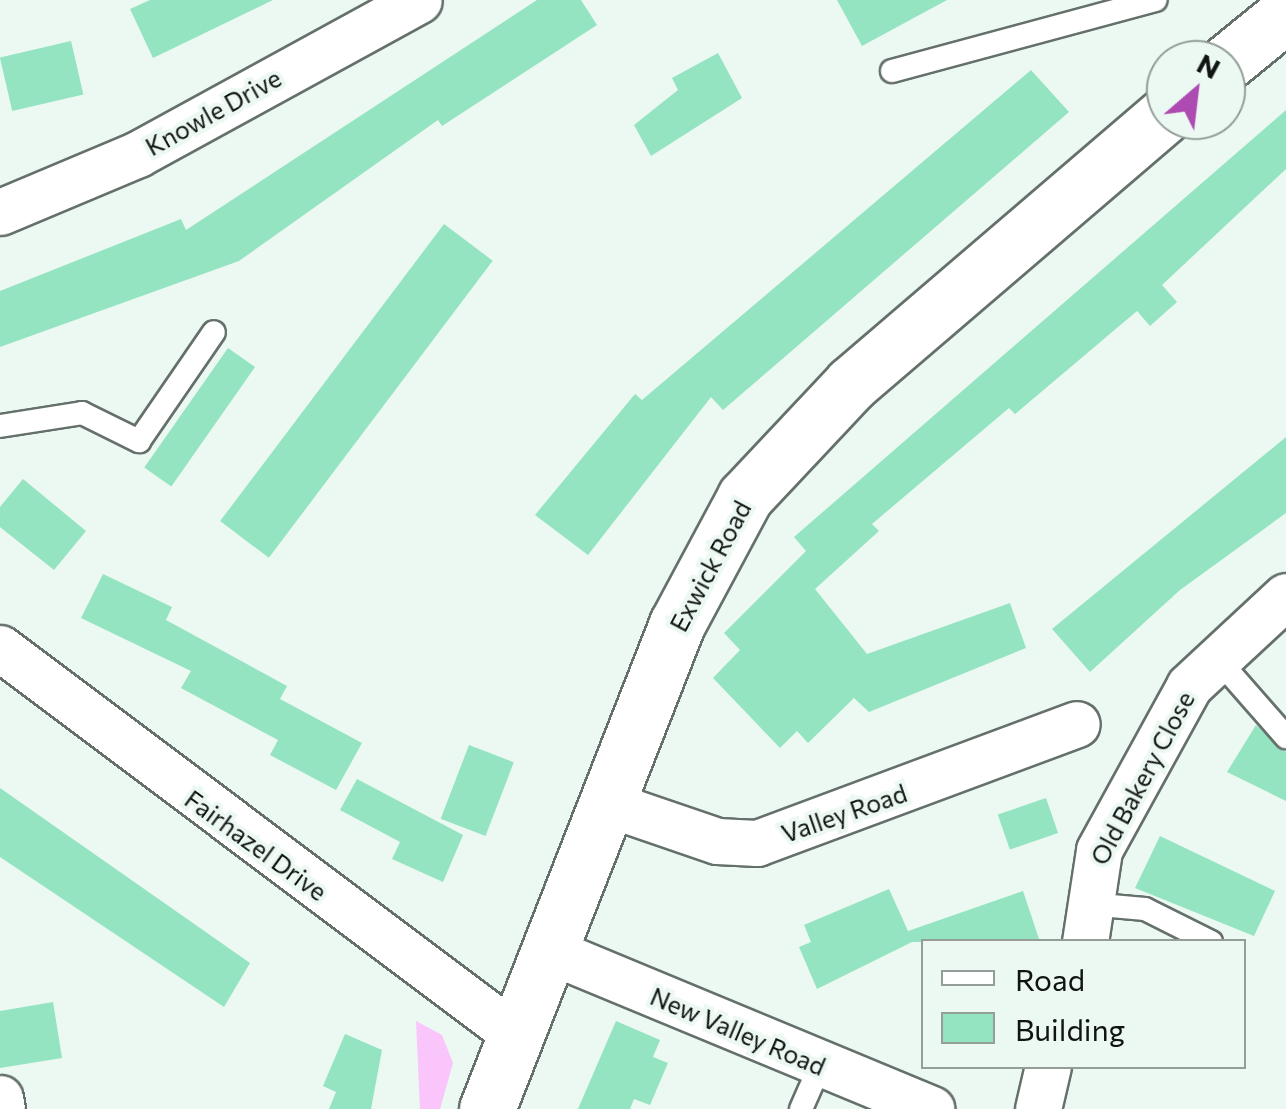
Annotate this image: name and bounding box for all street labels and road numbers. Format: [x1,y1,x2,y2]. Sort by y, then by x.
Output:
street label: Knowle Drive [140,62,286,162]
street label: Exwick Road [663,496,757,636]
street label: Old Bakery Close [1084,686,1200,870]
street label: Valley Road [777,778,911,848]
street label: Fairhazel Drive [179,784,333,906]
street label: New Valley Road [646,981,830,1081]

